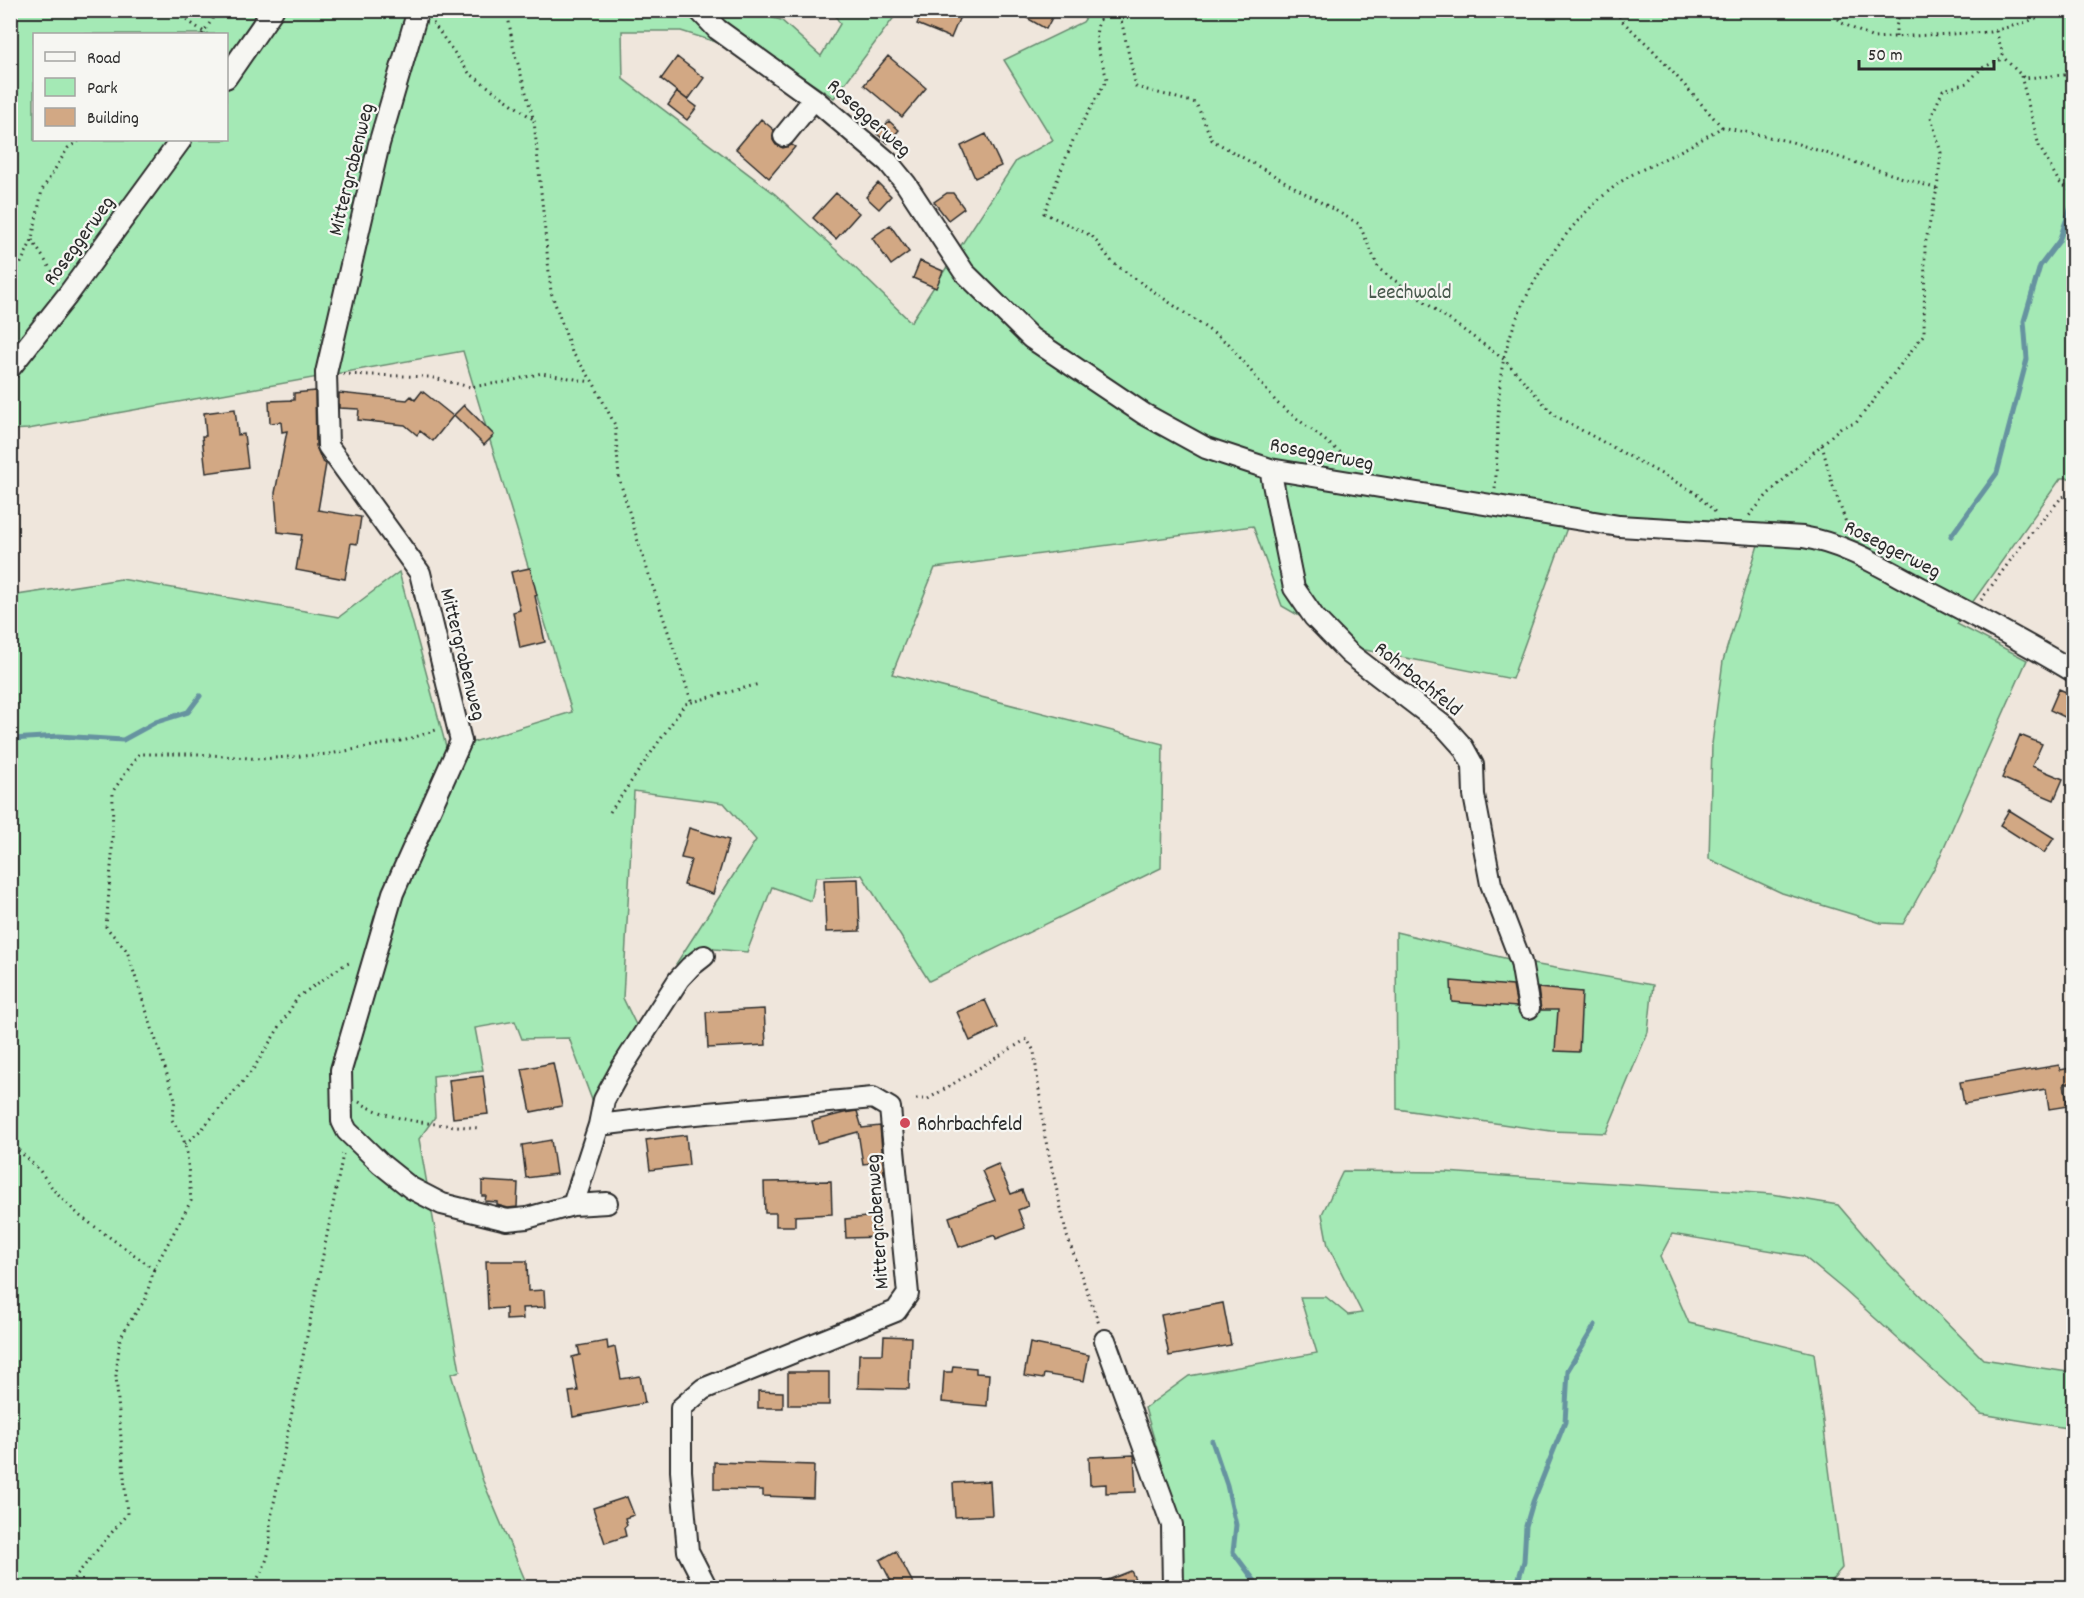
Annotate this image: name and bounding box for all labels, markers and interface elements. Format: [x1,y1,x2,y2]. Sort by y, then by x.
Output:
legend [33,33,228,141]
scale bar [1859,33,1994,71]
text: 50 m [1868,44,1903,69]
text: Road [87,47,121,72]
street label: Roseggerweg [819,73,917,166]
text: Park [87,77,118,102]
street label: Mittergrabenweg [322,100,384,239]
text: Building [87,107,139,132]
street label: Roseggerweg [37,190,123,293]
park label: Leechwald [1368,279,1452,309]
street label: Roseggerweg [1267,431,1376,481]
street label: Roseggerweg [1838,513,1945,588]
street label: Mittergrabenweg [430,585,492,724]
street label: Rohrbachfeld [1367,635,1468,725]
place label: Rohrbachfeld [917,1111,1022,1141]
marker: Rohrbachfeld [898,1116,912,1130]
street label: Mittergrabenweg [859,1153,899,1290]

